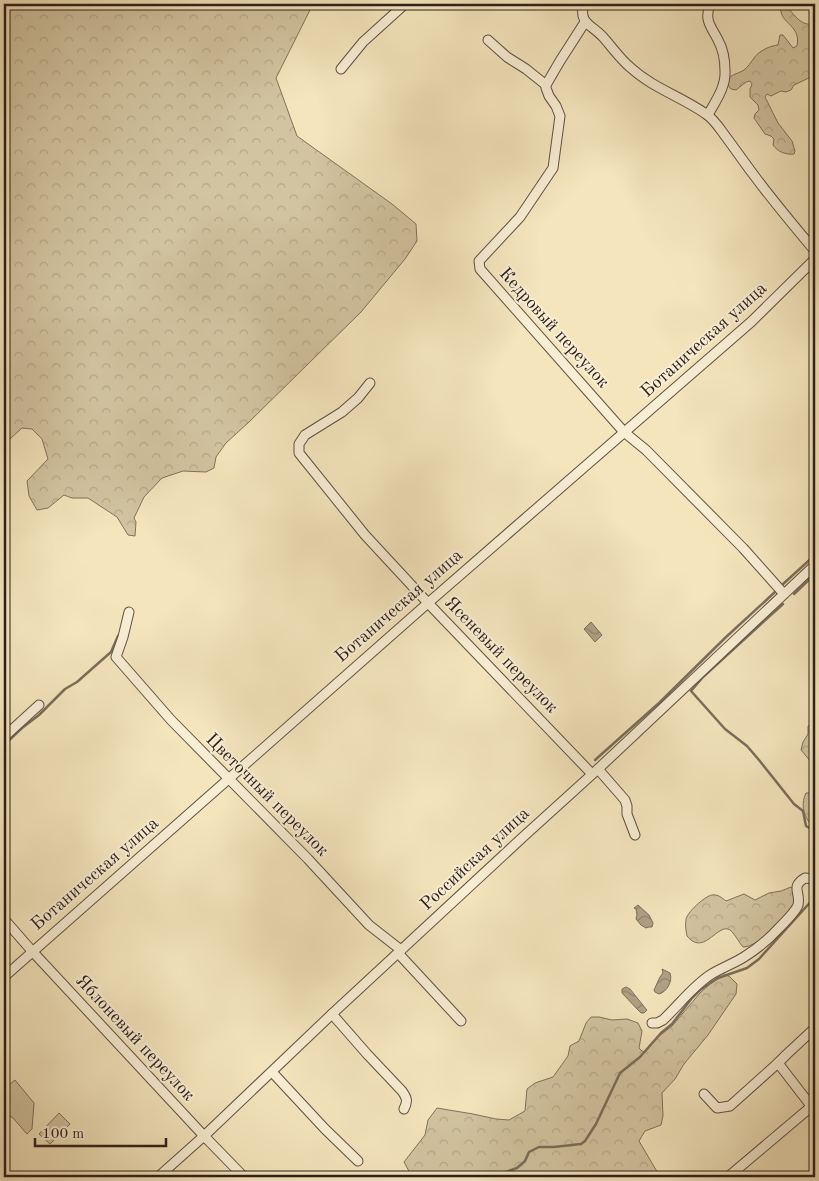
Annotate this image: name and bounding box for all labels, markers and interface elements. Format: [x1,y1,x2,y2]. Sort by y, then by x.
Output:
street label: Кедровый переулок [495,264,613,392]
street label: Ботаническая улица [638,279,770,401]
street label: Ботаническая улица [332,546,466,666]
street label: Ясеневый переулок [441,593,561,717]
street label: Цветочный переулок [202,730,332,860]
street label: Российская улица [417,804,533,914]
street label: Ботаническая улица [28,814,162,934]
street label: Яблоневый переулок [72,971,198,1105]
scale bar [35,1116,166,1148]
text: 100 m [42,1127,84,1142]

